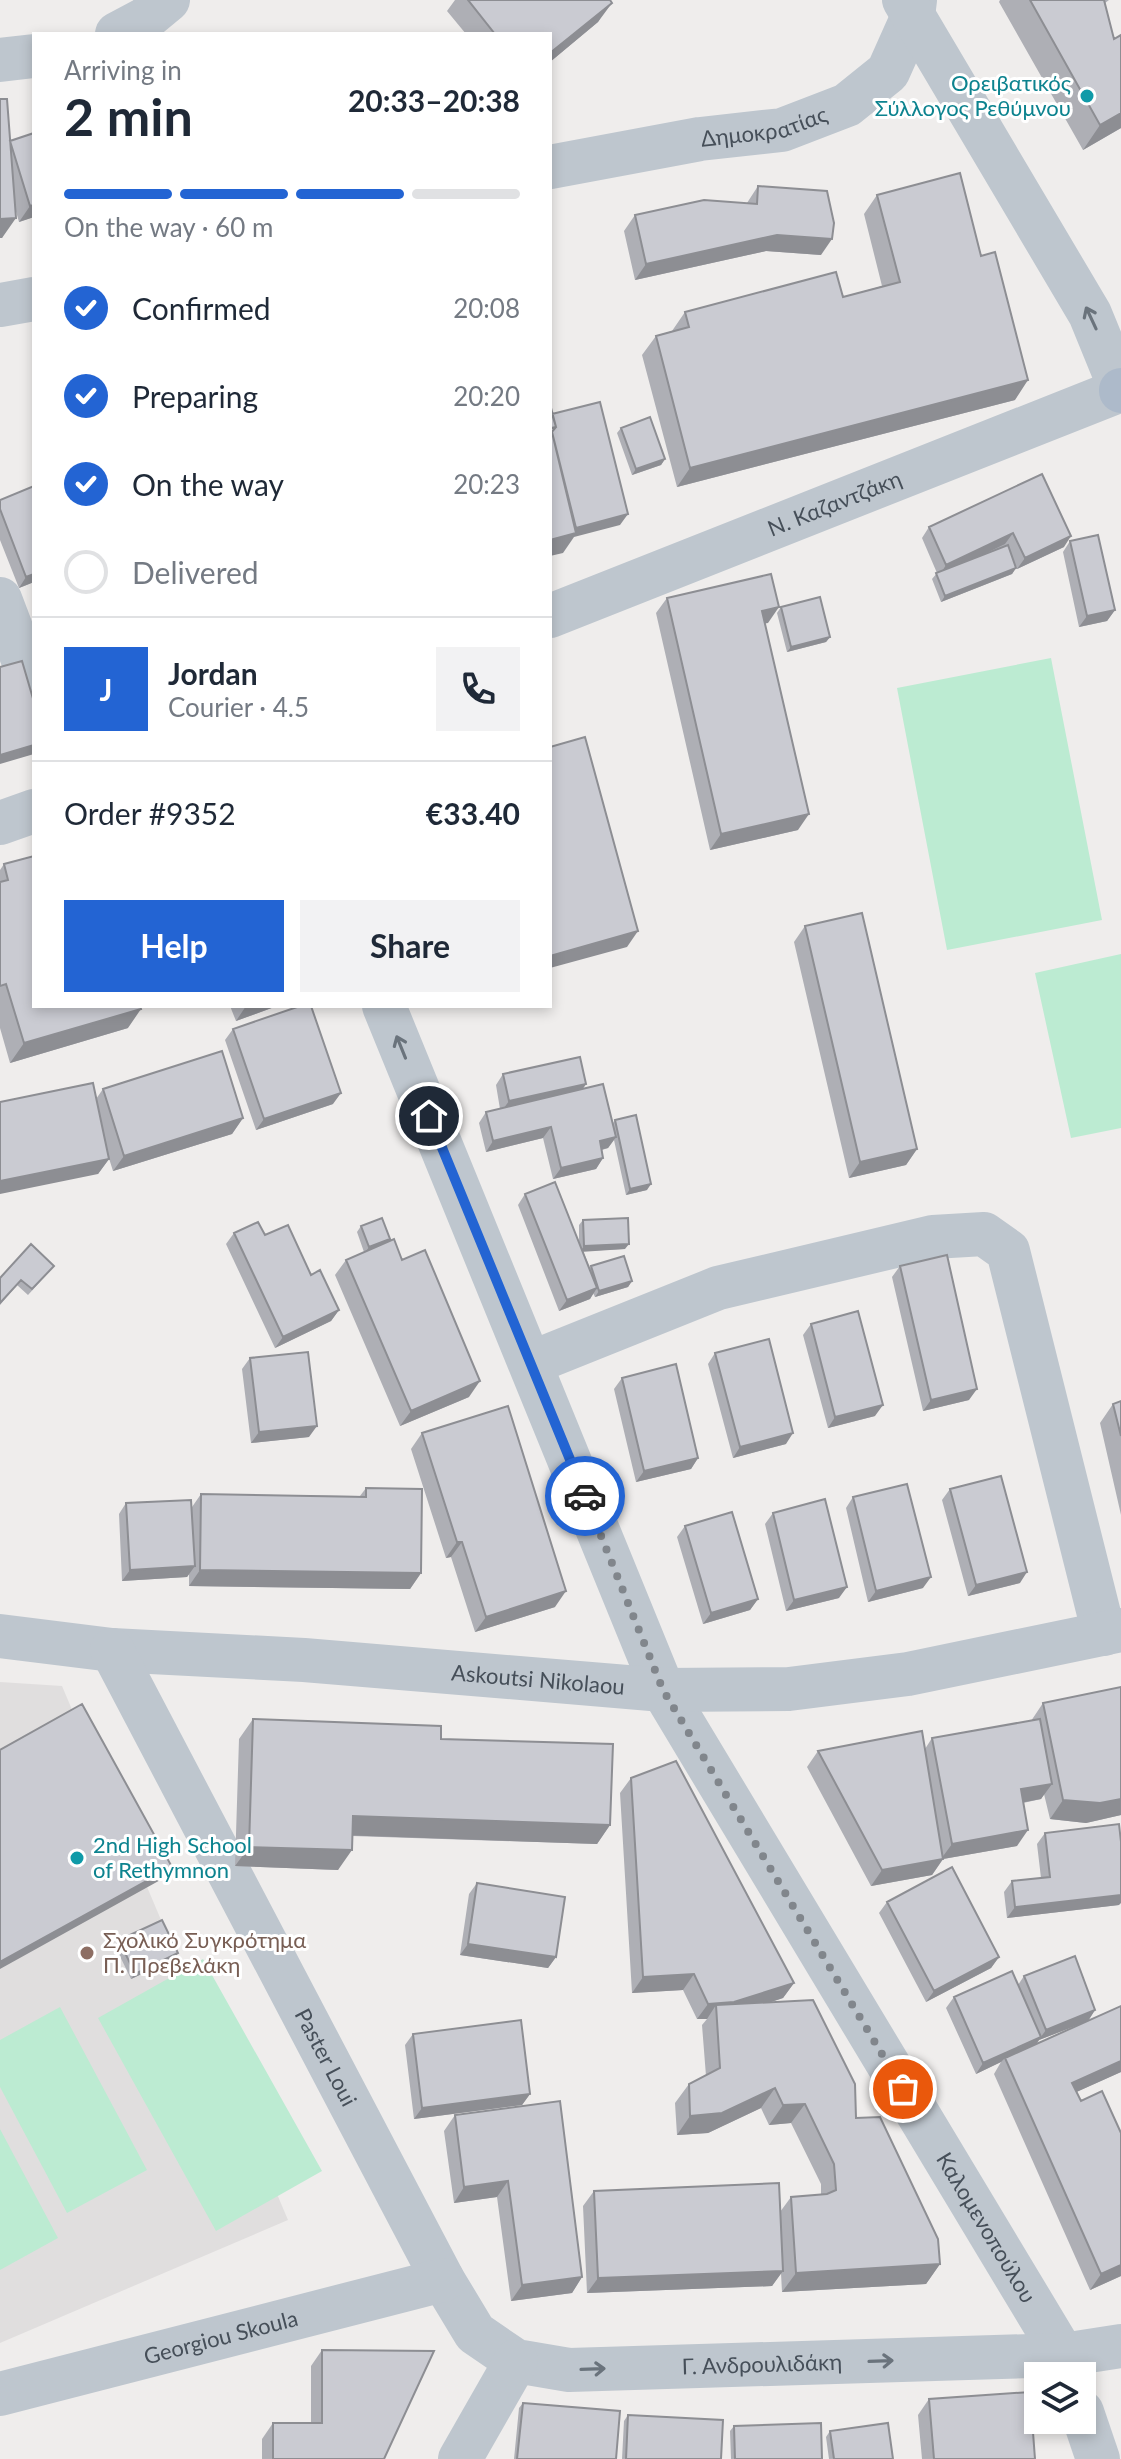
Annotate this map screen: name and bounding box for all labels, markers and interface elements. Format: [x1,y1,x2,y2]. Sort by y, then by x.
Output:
text: Arriving in [64,54,182,86]
place label: Ορειβατικός Σύλλογος Ρεθύμνου [875,69,1071,121]
text: 20:33–20:38 [348,82,520,118]
text: 2 min [64,85,193,147]
marker: Ορειβατικός Σύλλογος Ρεθύμνου [1078,87,1096,105]
street label: Δημοκρατίας [699,100,831,152]
text: On the way · 60 m [64,211,273,243]
icon: check [64,286,108,330]
text: Confirmed [132,290,271,326]
text: 20:08 [453,292,520,324]
one-way arrow [1083,307,1098,331]
icon: check [64,374,108,418]
text: Preparing [132,378,258,414]
text: 20:20 [453,380,520,412]
icon: check [64,462,108,506]
street label: Ν. Καζαντζάκη [763,464,905,542]
text: On the way [132,466,284,502]
text: 20:23 [453,468,520,500]
text: Delivered [132,554,259,590]
button: phone [436,647,520,731]
text: Jordan [168,655,258,691]
text: J [100,671,112,707]
text: Courier · 4.5 [168,691,309,723]
text: Order #9352 [64,795,236,831]
text: €33.40 [426,795,520,831]
button: Help [64,900,284,992]
button: Share [300,900,520,992]
one-way arrow [393,1035,407,1060]
pin [395,1082,463,1150]
icon: home [407,1094,451,1138]
courier [545,1456,625,1536]
icon: car [563,1474,607,1518]
street label: Askoutsi Nikolaou [450,1658,626,1700]
place label: 2nd High School of Rethymnon [93,1831,252,1883]
marker: 2nd High School of Rethymnon [68,1849,86,1867]
place label: Σχολικό Συγκρότημα Π. Πρεβελάκη [103,1926,306,1978]
marker: Σχολικό Συγκρότημα Π. Πρεβελάκη [78,1944,96,1962]
street label: Paster Loui [290,2004,363,2110]
pin [869,2055,937,2123]
icon: bag [881,2067,925,2111]
street label: Καλομενοπούλου [931,2147,1042,2307]
street label: Georgiou Skoula [141,2304,301,2369]
street label: Γ. Ανδρουλιδάκη [681,2348,842,2380]
one-way arrow [867,2353,894,2368]
one-way arrow [579,2362,606,2377]
map controls [1024,2362,1096,2434]
button: layers [1024,2362,1096,2434]

